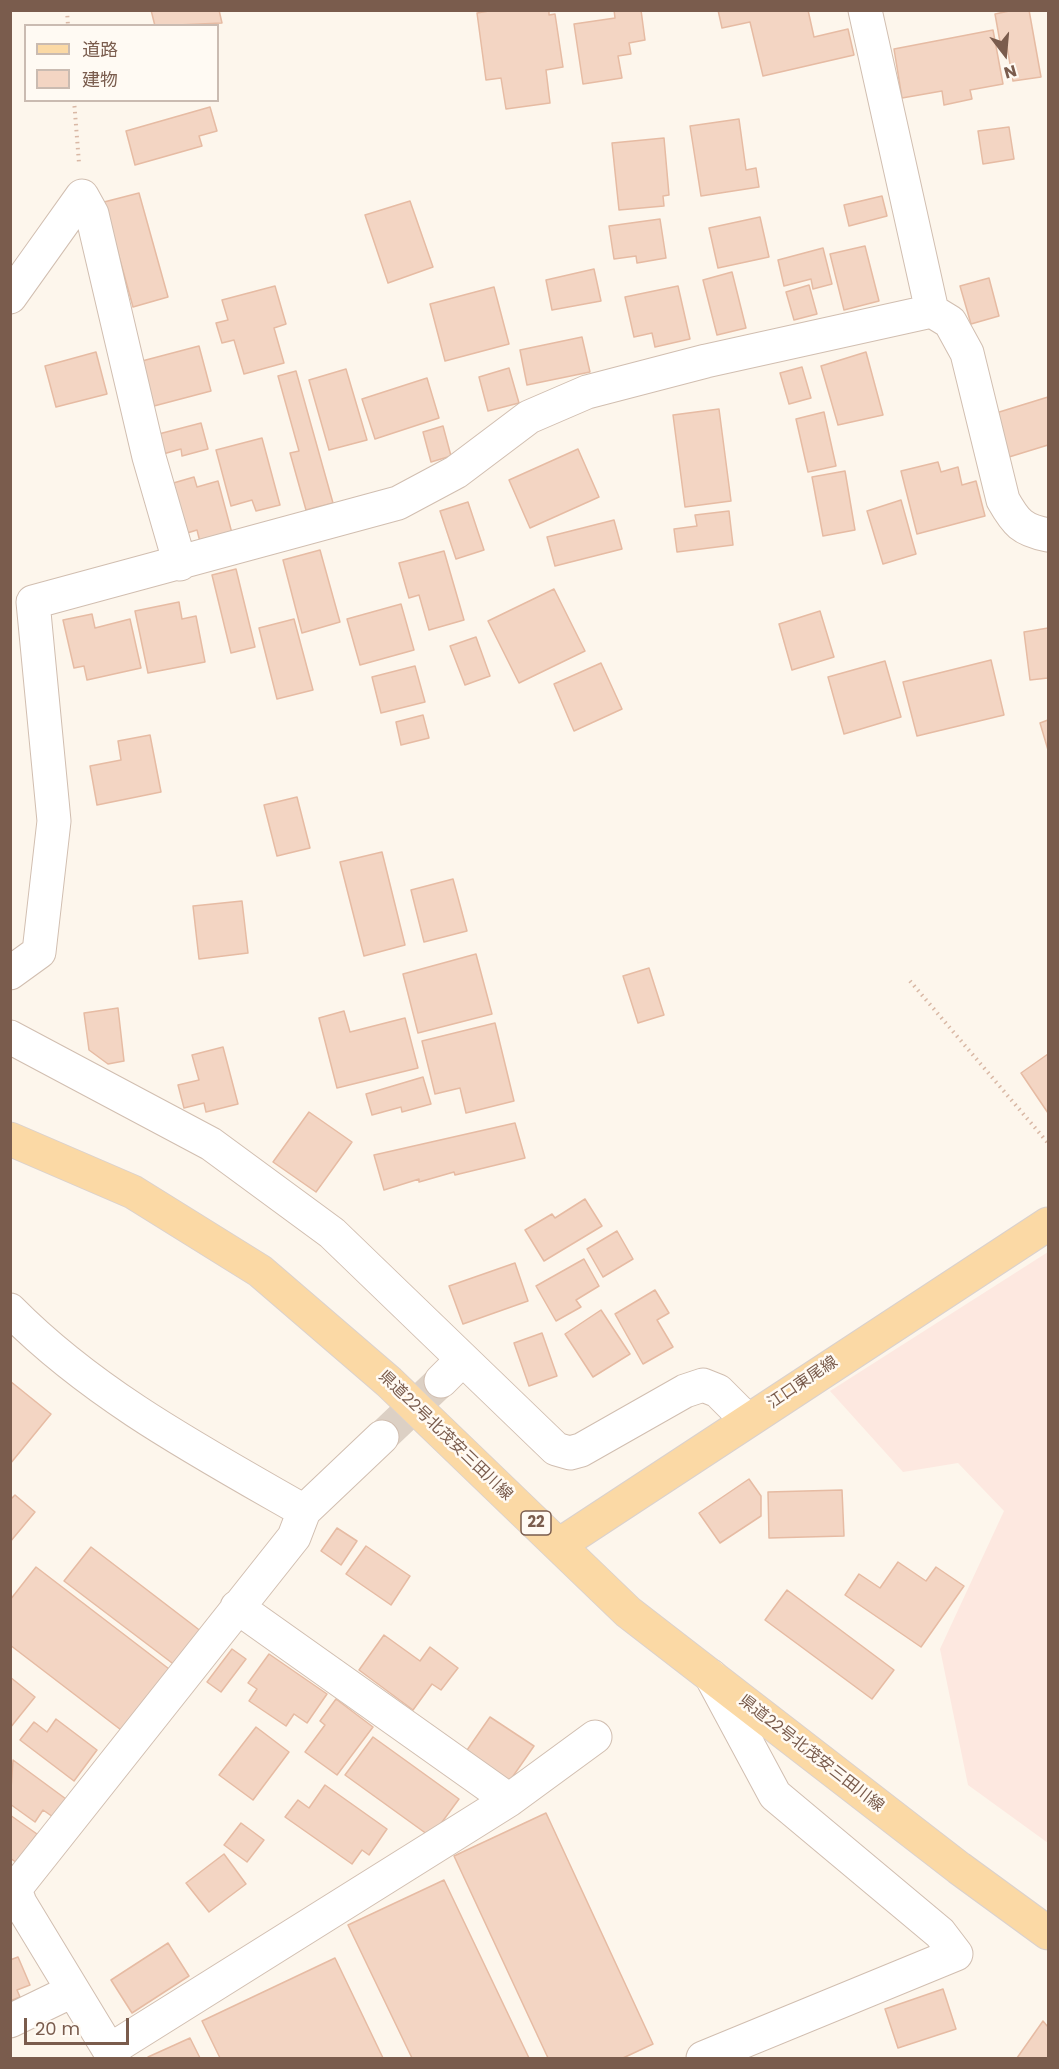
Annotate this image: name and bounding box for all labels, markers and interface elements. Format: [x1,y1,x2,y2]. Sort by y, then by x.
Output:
legend [24,24,219,102]
north arrow [975,24,1035,84]
text: 道路 [82,37,118,62]
text: N [1001,59,1019,84]
text: 建物 [82,67,118,92]
street label: 江口東尾線 [764,1353,842,1413]
street label: 県道22号北茂安三田川線 [374,1367,516,1505]
road number: 22 [521,1511,551,1535]
street label: 県道22号北茂安三田川線 [735,1692,887,1816]
scale bar [27,2006,132,2044]
text: 20 m [35,2016,80,2041]

